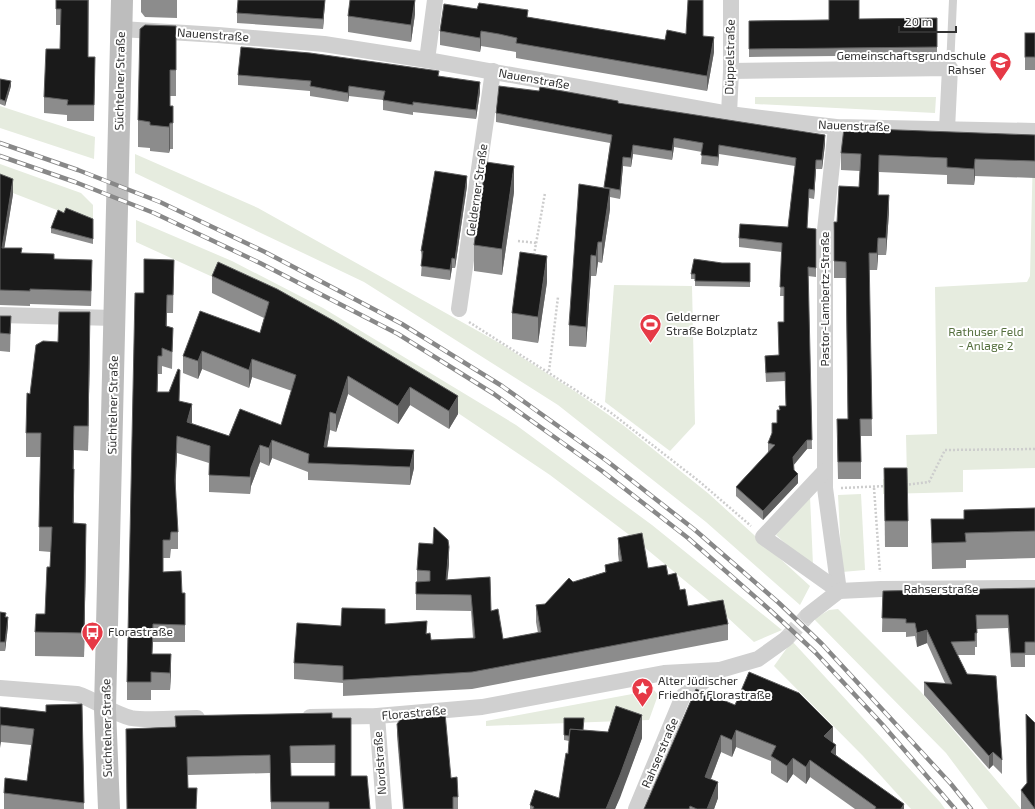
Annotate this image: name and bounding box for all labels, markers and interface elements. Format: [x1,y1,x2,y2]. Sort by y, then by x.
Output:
scale bar [899,8,956,34]
text: 20 m [905,14,932,28]
street label: Düppelstraße [721,19,737,95]
street label: Nauenstraße [177,25,249,43]
street label: Süchtelner Straße [111,31,127,131]
place label: Gemeinschaftsgrundschule Rahser [836,48,986,76]
school or university icon: Gemeinschaftsgrundschule Rahser [988,50,1014,83]
street label: Nauenstraße [498,65,571,91]
street label: Nauenstraße [818,117,890,133]
street label: Gelderner Straße [463,143,489,237]
street label: Pastor-Lambertz-Straße [817,231,831,367]
place label: Gelderner Straße Bolzplatz [666,309,758,337]
sports icon: Gelderner Straße Bolzplatz [638,311,664,344]
park label: Rathuser Feld - Anlage 2 [948,324,1024,352]
street label: Süchtelner Straße [104,355,120,455]
street label: Rahserstraße [904,581,978,595]
bus stop icon: Florastraße [80,619,106,652]
place label: Florastraße [108,624,173,638]
place label: Alter Jüdischer Friedhof Florastraße [658,673,771,701]
place icon: Alter Jüdischer Friedhof Florastraße [629,675,655,708]
street label: Süchtelner Straße [98,678,114,778]
street label: Florastraße [381,702,447,722]
street label: Rahserstraße [638,715,680,790]
street label: Nordstraße [370,731,388,795]

